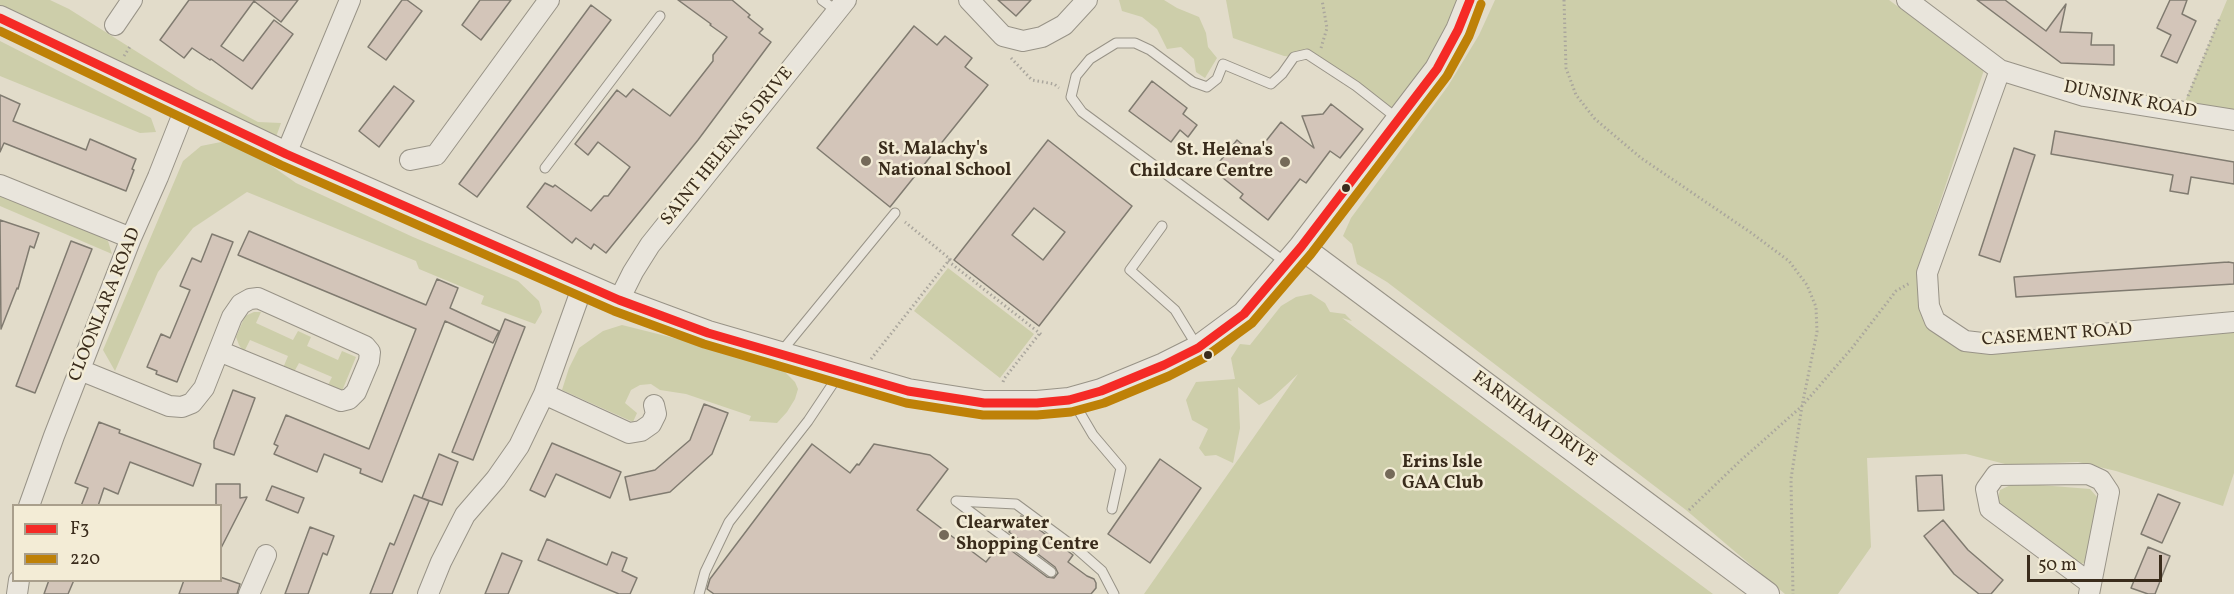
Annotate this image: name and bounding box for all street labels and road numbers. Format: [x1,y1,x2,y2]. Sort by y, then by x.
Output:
street label: SAINT HELENA'S DRIVE [657,63,799,231]
street label: DUNSINK ROAD [2062,78,2198,124]
street label: CLOONLARA ROAD [65,225,147,385]
street label: CASEMENT ROAD [1981,320,2133,352]
street label: FARNHAM DRIVE [1467,367,1601,473]

